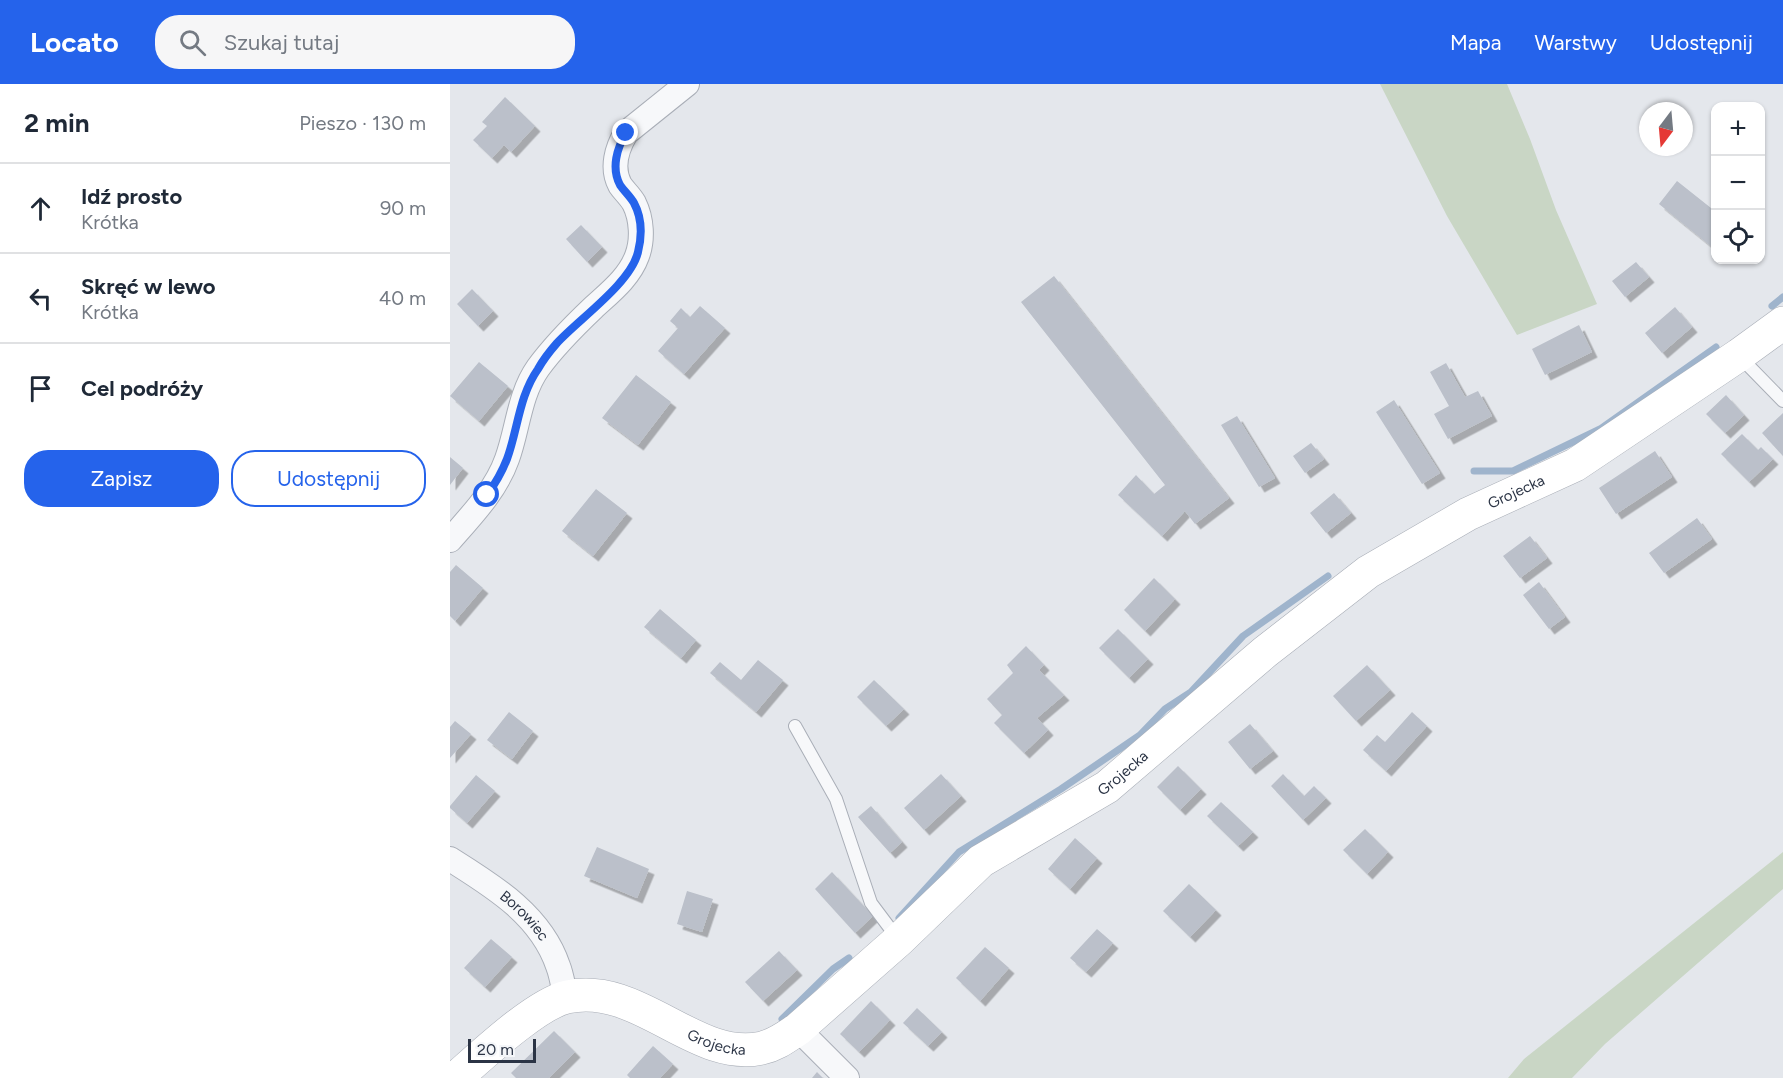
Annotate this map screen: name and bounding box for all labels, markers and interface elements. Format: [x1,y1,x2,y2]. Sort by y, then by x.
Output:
search box [155,15,575,69]
text: Locato [30,25,119,59]
icon: search [176,26,209,59]
text: Szukaj tutaj [224,29,339,56]
text: Mapa [1450,30,1501,55]
text: Warstwy [1534,30,1617,55]
text: Udostępnij [1650,30,1753,55]
north arrow [1639,102,1693,156]
map controls [1711,102,1765,264]
button: + [1711,102,1765,156]
text: 2 min [24,107,90,139]
text: Pieszo · 130 m [299,111,426,135]
route end [612,119,638,145]
button: − [1711,156,1765,210]
text: Idź prosto [81,183,182,210]
icon: ahead [24,192,57,225]
text: 90 m [380,196,426,220]
text: Krótka [81,210,139,234]
button: locate [1711,210,1765,264]
text: Skręć w lewo [81,273,216,300]
icon: left [24,282,57,315]
text: 40 m [379,286,426,310]
text: Krótka [81,300,139,324]
icon: arrive [24,372,57,405]
text: Cel podróży [81,375,203,402]
button: Zapisz [24,450,219,507]
button: Udostępnij [231,450,426,507]
street label: Grojecka [1485,471,1547,513]
route start [473,481,499,507]
street label: Grojecka [1094,747,1152,799]
street label: Borowiec [496,887,553,944]
street label: Grojecka [684,1025,746,1059]
scale bar [468,1036,536,1064]
text: 20 m [477,1040,514,1059]

